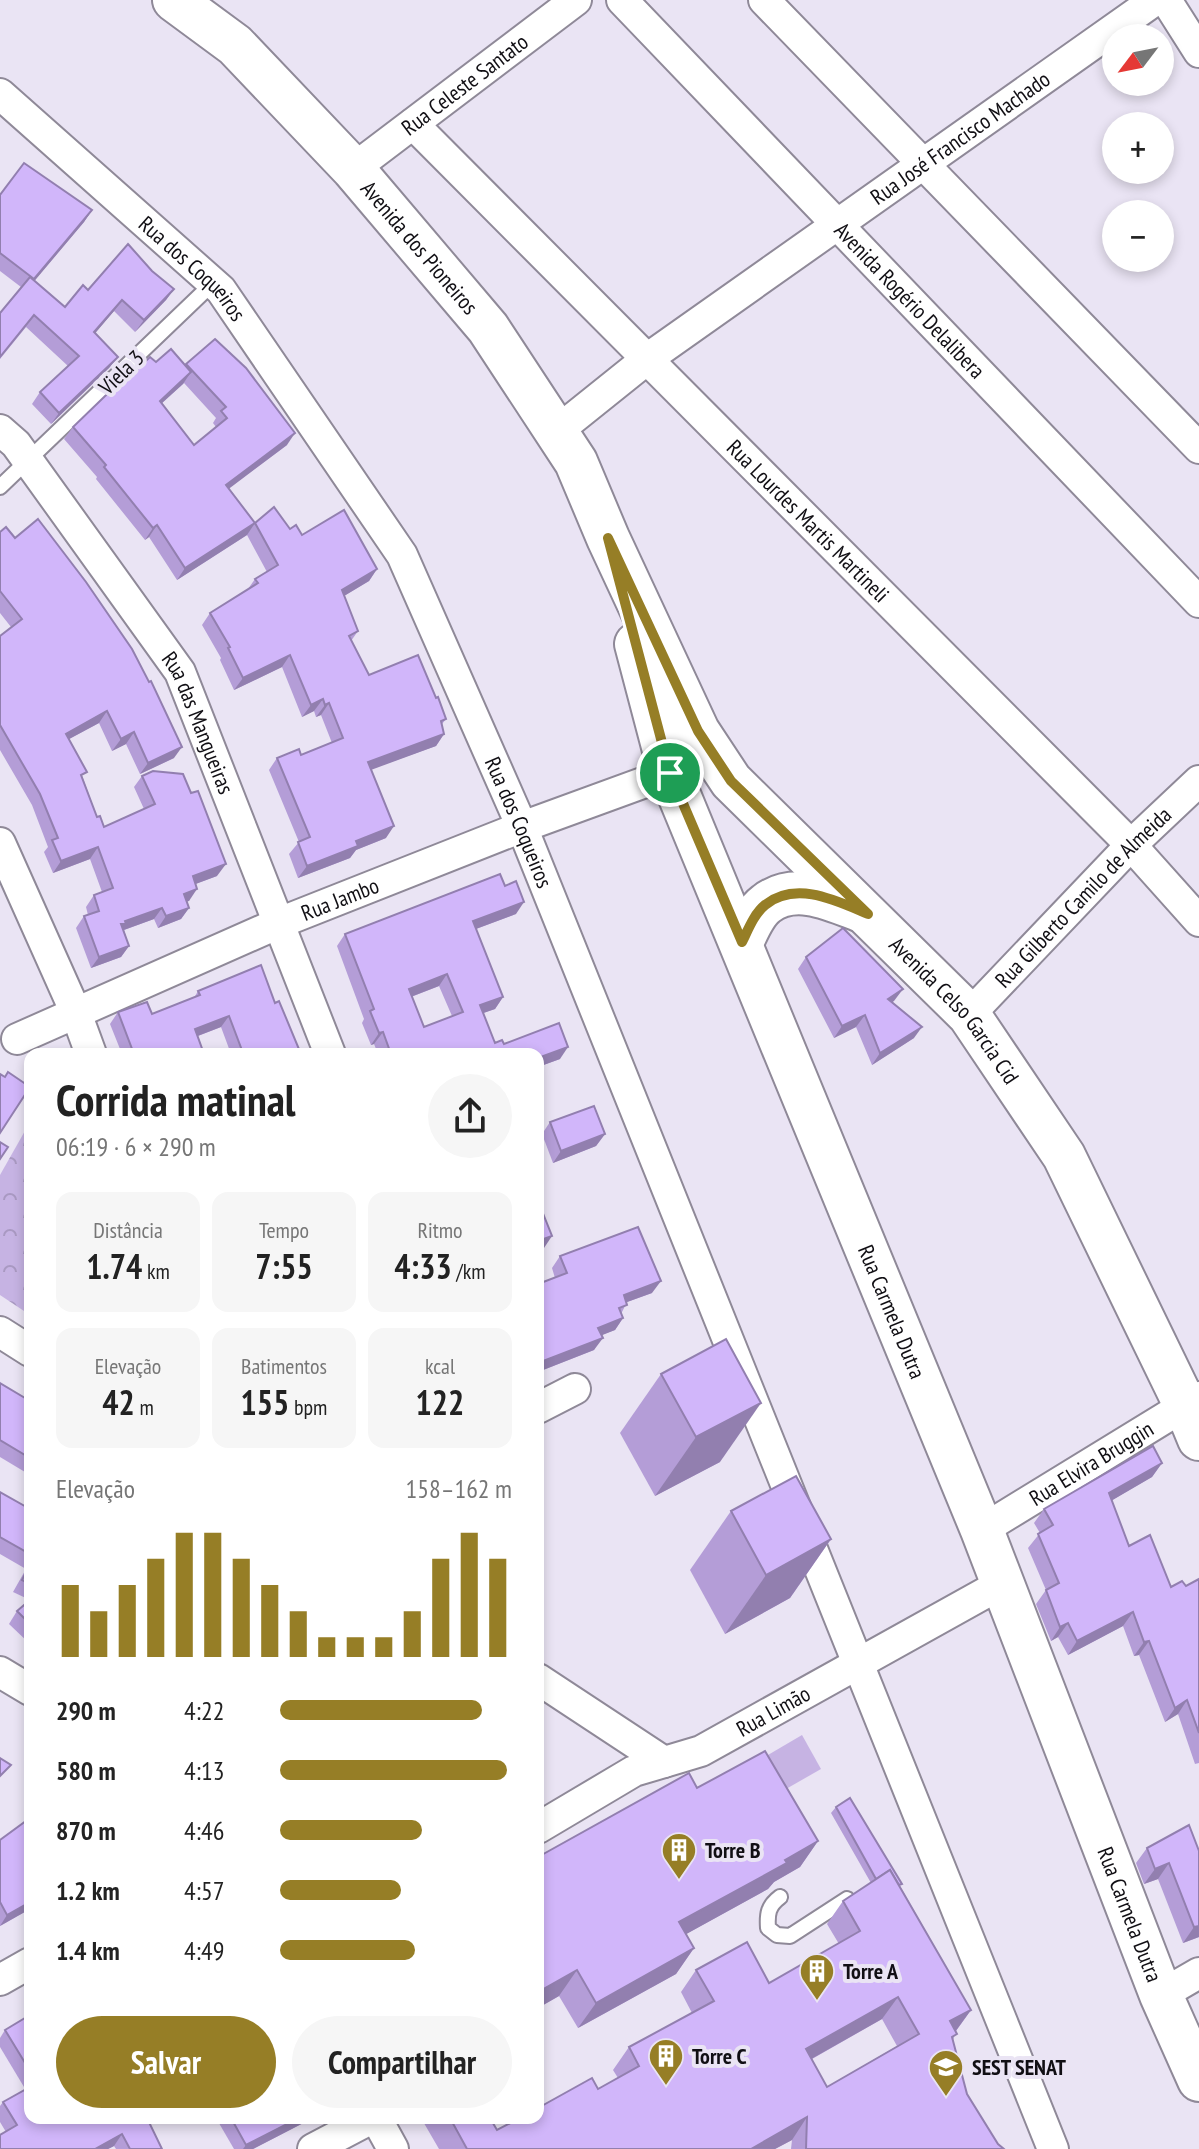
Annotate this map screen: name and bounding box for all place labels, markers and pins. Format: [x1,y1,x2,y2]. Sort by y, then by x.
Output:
pin [636,739,704,807]
building icon: Torre B [660,1831,698,1881]
place label: Torre B [705,1836,761,1864]
building icon: Torre A [798,1952,836,2002]
place label: Torre A [843,1957,899,1985]
building icon: Torre C [647,2037,685,2087]
place label: Torre C [692,2042,747,2070]
school or university icon: SEST SENAT [927,2048,965,2098]
place label: SEST SENAT [972,2053,1067,2081]

